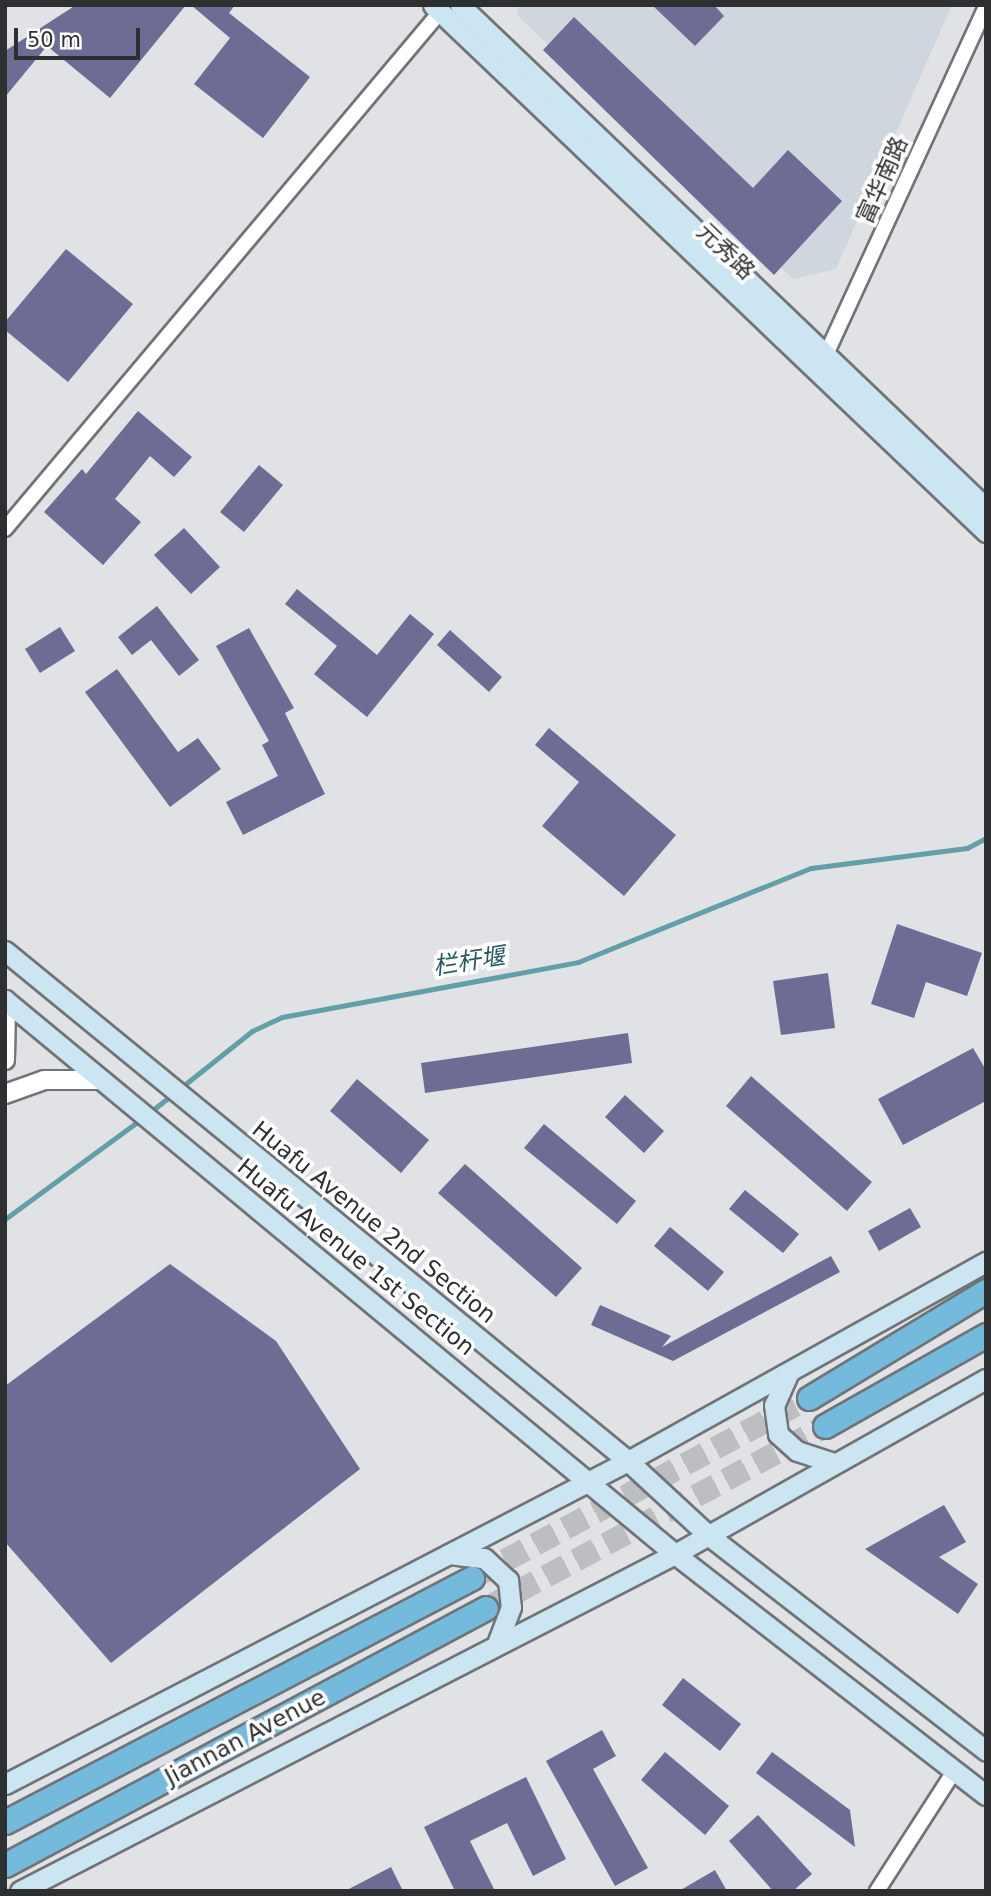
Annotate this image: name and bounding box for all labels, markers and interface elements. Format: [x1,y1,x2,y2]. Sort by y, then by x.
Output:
scale bar [18,14,144,58]
text: 50 m [27,28,81,52]
street label: 富华南路 [851,132,913,228]
street label: 元秀路 [692,217,760,285]
water label: 栏杆堰 [431,942,507,982]
street label: Huafu Avenue 2nd Section [247,1115,501,1329]
street label: Huafu Avenue 1st Section [232,1153,480,1361]
street label: Jiannan Avenue [160,1683,330,1791]

